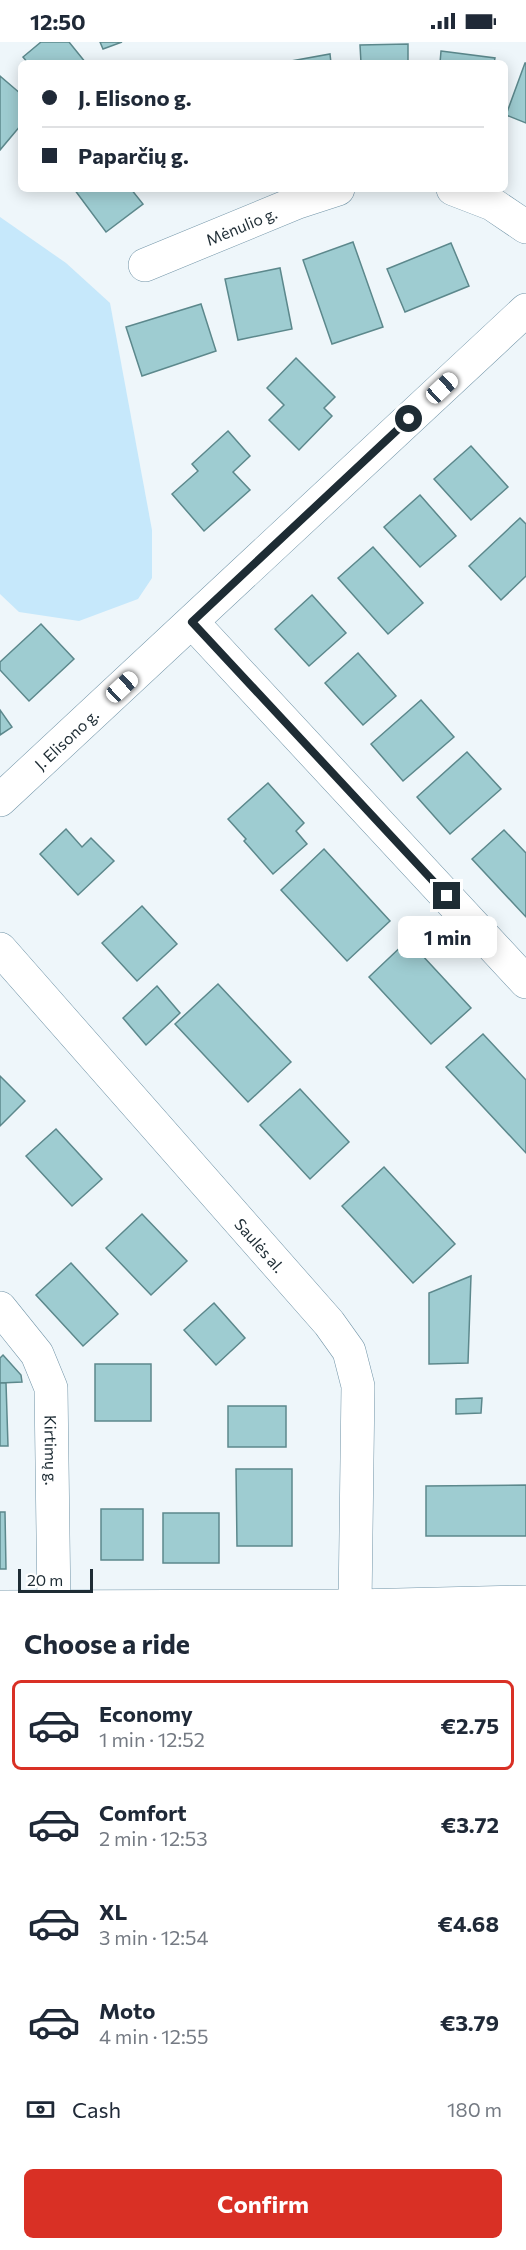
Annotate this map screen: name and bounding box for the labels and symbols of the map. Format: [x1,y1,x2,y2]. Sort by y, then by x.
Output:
street label: Mėnulio g. [203,202,280,248]
car [423,369,461,407]
route start [395,405,422,432]
car [103,668,141,706]
street label: J. Elisono g. [30,704,102,773]
route end [433,882,460,909]
callout: 1 min [398,917,496,959]
street label: Saulės al. [231,1214,289,1276]
street label: Kirtimų g. [42,1415,62,1486]
scale bar [18,1566,93,1594]

